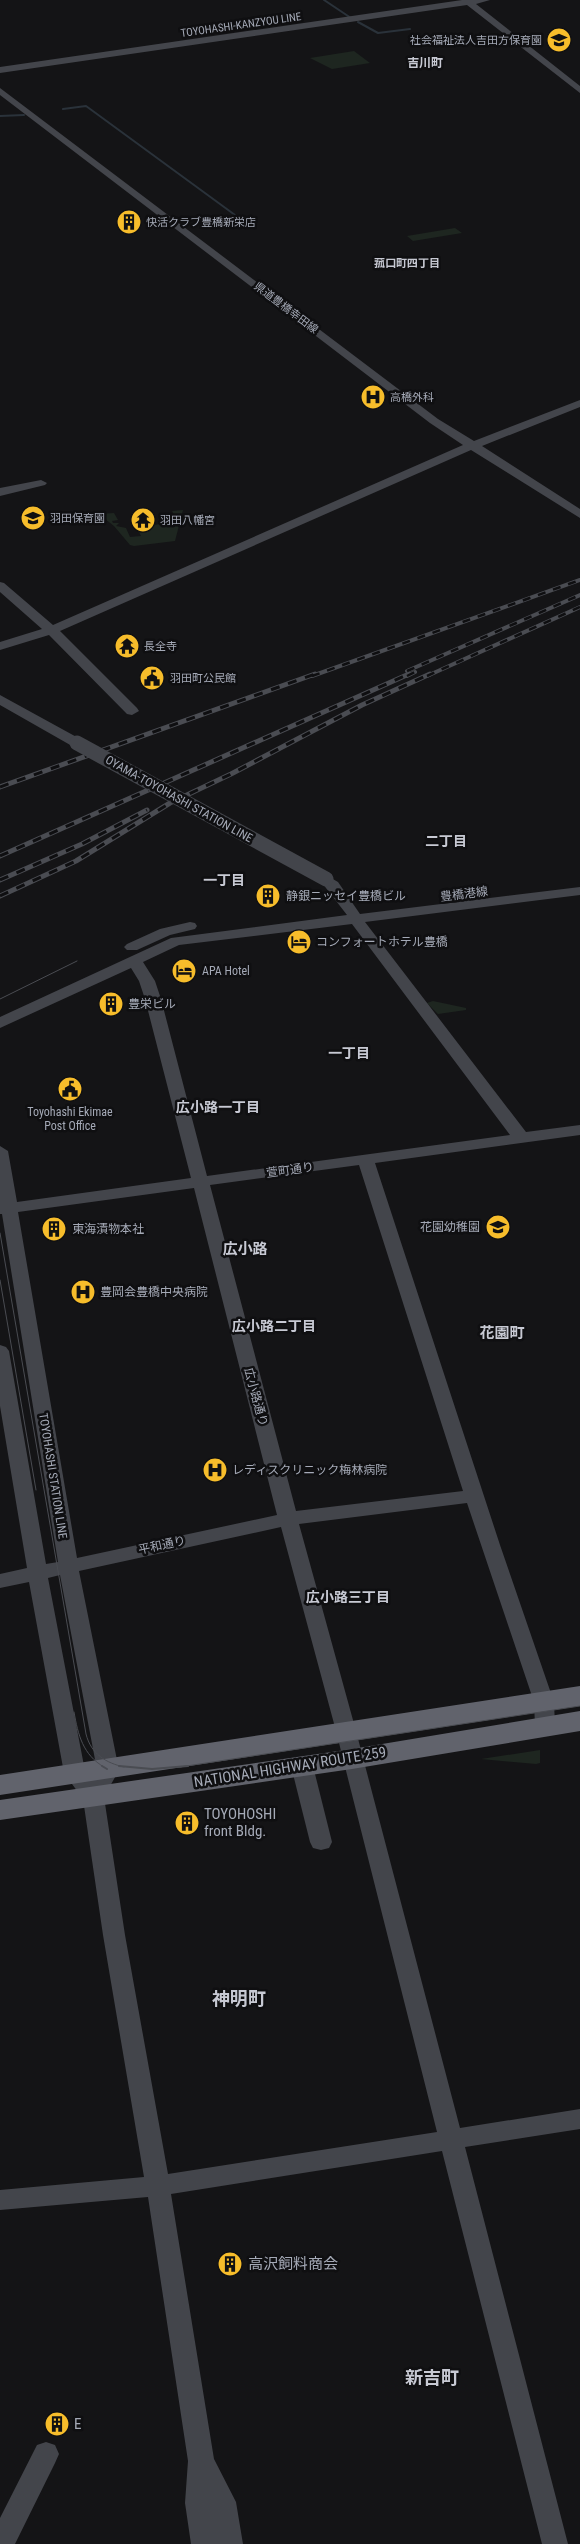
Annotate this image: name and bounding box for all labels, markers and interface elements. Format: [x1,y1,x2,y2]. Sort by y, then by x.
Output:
street label: TOYOHASHI-KANZYOU LINE [180,10,303,40]
school or university icon: 社会福祉法人吉田方保育園 [546,27,572,53]
place label: 社会福祉法人吉田方保育園 [410,34,542,47]
district label: 吉川町 [407,56,443,70]
building icon: 快活クラブ豊橋新栄店 [116,209,142,235]
place label: 快活クラブ豊橋新栄店 [146,216,256,229]
district label: 菰口町四丁目 [374,257,440,270]
street label: 県道豊橋幸田線 [251,280,321,336]
hospital icon: 高橋外科 [360,384,386,410]
place label: 高橋外科 [390,391,434,404]
school or university icon: 羽田保育園 [20,505,46,531]
temple icon: 羽田八幡宮 [130,507,156,533]
place label: 羽田保育園 [50,512,105,525]
place label: 羽田八幡宮 [160,514,215,527]
temple icon: 長全寺 [114,633,140,659]
place label: 長全寺 [144,640,177,653]
public building icon: 羽田町公民館 [139,665,165,691]
place label: 羽田町公民館 [170,672,236,685]
street label: OYAMA-TOYOHASHI STATION LINE [103,753,255,845]
district label: 二丁目 [425,833,467,849]
district label: 一丁目 [203,872,245,888]
building icon: 静銀ニッセイ豊橋ビル [255,883,281,909]
street label: 豊橋港線 [439,884,489,904]
place label: 静銀ニッセイ豊橋ビル [286,889,406,903]
hotel icon: コンフォートホテル豊橋 [286,929,312,955]
place label: コンフォートホテル豊橋 [316,935,448,949]
hotel icon: APA Hotel [171,958,197,984]
place label: APA Hotel [202,964,250,978]
building icon: 豊栄ビル [98,991,124,1017]
place label: 豊栄ビル [128,997,176,1011]
district label: 一丁目 [328,1045,370,1061]
public building icon: Toyohashi Ekimae Post Office [57,1076,83,1102]
district label: 広小路一丁目 [176,1099,260,1115]
place label: Toyohashi Ekimae Post Office [27,1105,113,1133]
street label: 萱町通り [265,1160,315,1180]
school or university icon: 花園幼稚園 [485,1214,511,1240]
building icon: 東海漬物本社 [41,1216,67,1242]
place label: 花園幼稚園 [420,1220,480,1234]
place label: 東海漬物本社 [72,1222,144,1236]
district label: 広小路 [222,1240,268,1258]
hospital icon: 豊岡会豊橋中央病院 [70,1279,96,1305]
place label: 豊岡会豊橋中央病院 [100,1285,208,1299]
district label: 広小路二丁目 [232,1318,316,1334]
district label: 花園町 [479,1324,525,1342]
street label: 広小路通り [241,1366,271,1428]
street label: TOYOHASHI STATION LINE [36,1412,70,1540]
hospital icon: レディスクリニック梅林病院 [202,1457,228,1483]
place label: レディスクリニック梅林病院 [232,1463,387,1477]
street label: 平和通り [137,1533,187,1557]
district label: 広小路三丁目 [306,1589,390,1605]
street label: NATIONAL HIGHWAY ROUTE 259 [193,1743,387,1791]
place label: TOYOHOSHI front Bldg. [204,1805,276,1840]
building icon: TOYOHOSHI front Bldg. [174,1810,200,1836]
district label: 神明町 [212,1988,266,2009]
building icon: 高沢飼料商会 [217,2251,243,2277]
place label: 高沢飼料商会 [248,2255,338,2273]
district label: 新吉町 [405,2367,459,2388]
building icon: E [44,2411,70,2437]
place label: E [74,2415,81,2433]

